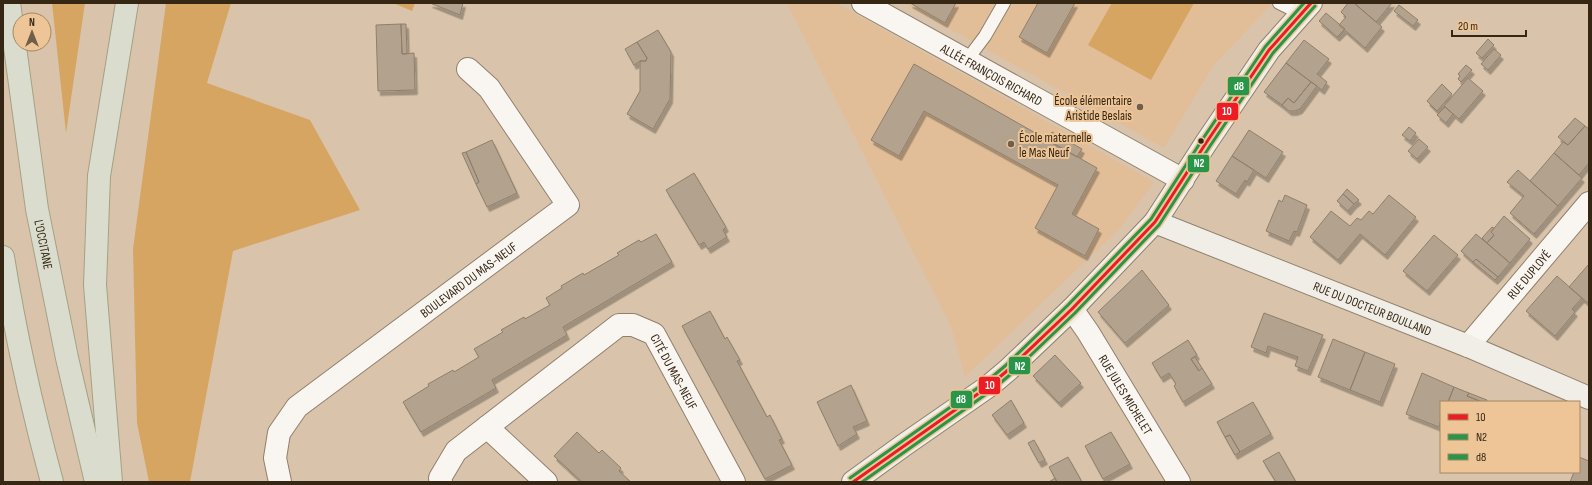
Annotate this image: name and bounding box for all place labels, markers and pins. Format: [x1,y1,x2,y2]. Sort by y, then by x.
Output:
place label: École élémentaire Aristide Beslais [1054,93,1132,124]
marker: École élémentaire Aristide Beslais [1135,102,1145,112]
place label: École maternelle le Mas Neuf [1019,130,1092,161]
unlabelled marker [1196,136,1206,146]
marker: École maternelle le Mas Neuf [1006,139,1016,149]

